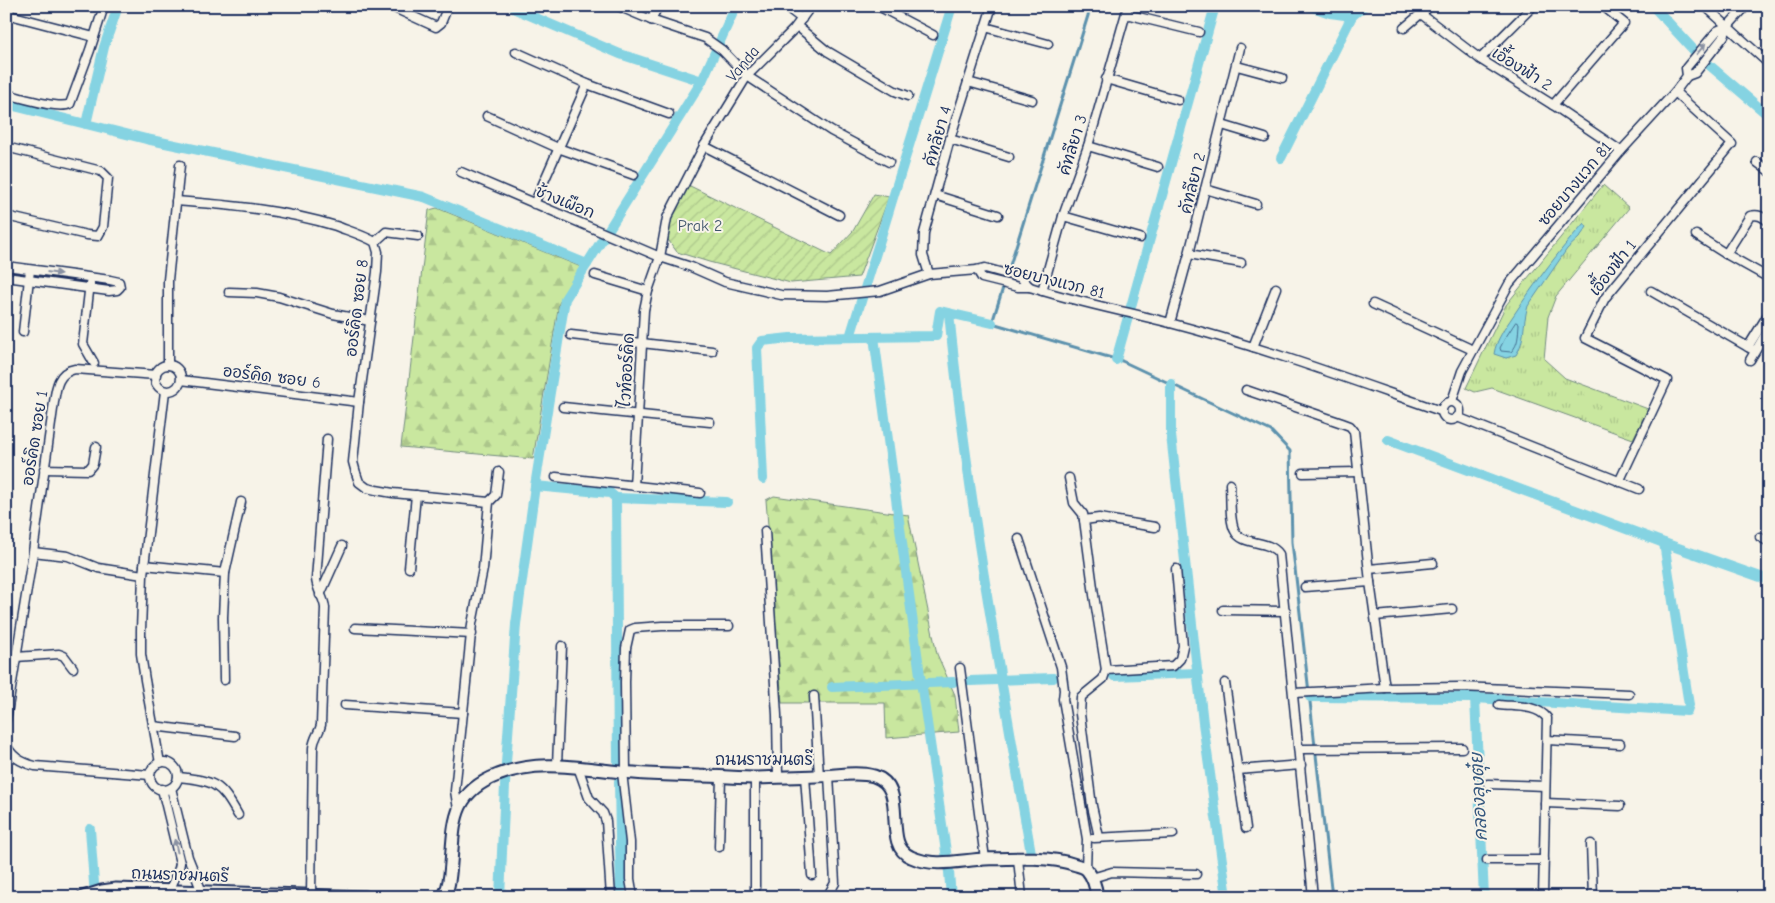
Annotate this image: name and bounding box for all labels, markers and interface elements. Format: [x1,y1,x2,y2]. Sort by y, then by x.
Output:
street label: เอื้องฟ้า 2 [1489,38,1559,94]
street label: Vanda [723,42,763,86]
one-way arrow [1696,43,1707,56]
street label: คัทลียา 4 [919,103,955,168]
street label: คัทลียา 3 [1053,112,1091,177]
street label: ซอยบางแวก 81 [1535,138,1615,230]
street label: คัทลียา 2 [1175,150,1209,215]
street label: ช้างเผือก [533,179,598,222]
park label: Prak 2 [678,217,722,235]
street label: เอื้องฟ้า 1 [1580,232,1640,299]
street label: ออร์คิด ซอย 8 [339,258,372,358]
street label: ซอยบางแวก 81 [1001,260,1107,302]
one-way arrow [47,269,63,277]
street label: ไวท์ออร์คิด [613,332,638,409]
street label: ออร์คิด ซอย 6 [222,359,322,392]
street label: ออร์คิด ซอย 1 [16,389,51,487]
street label: ถนนราชมนตรี [715,749,814,769]
water label: คลองลุงตุ๋ย [1464,751,1494,842]
one-way arrow [172,838,180,853]
street label: ถนนราชมนตรี [131,862,230,886]

